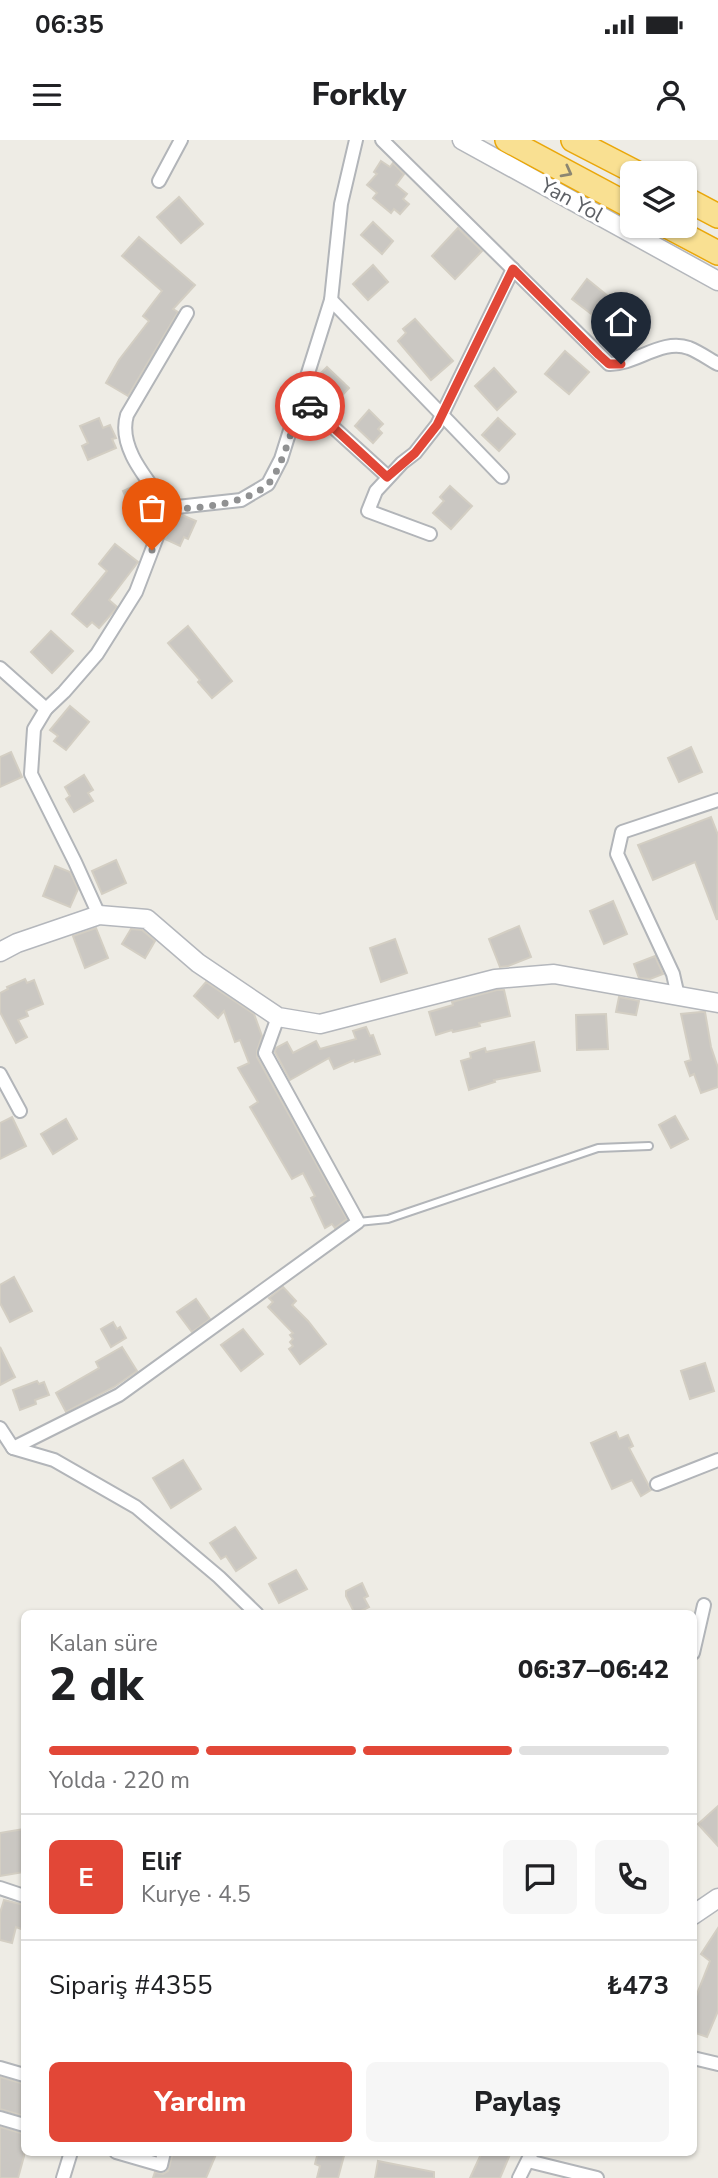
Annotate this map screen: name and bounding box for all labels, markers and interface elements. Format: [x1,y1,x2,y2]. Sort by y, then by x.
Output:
text: 06:35 [35,7,104,42]
text: Forkly [312,73,406,116]
icon: menu [28,76,66,114]
icon: person [652,76,690,114]
map controls [620,161,697,238]
button: layers [620,161,697,238]
one-way arrow [560,164,572,177]
street label: Yan Yol [535,171,609,229]
pin [591,292,651,364]
icon: home [602,303,640,341]
courier [275,371,345,441]
icon: car [291,387,329,425]
pin [122,478,182,550]
icon: bag [133,489,171,527]
text: Kalan süre [49,1628,158,1659]
text: 06:37–06:42 [518,1652,669,1687]
text: 2 dk [49,1653,143,1716]
text: Yolda · 220 m [49,1765,190,1796]
button: chat [503,1840,577,1914]
button: phone [595,1840,669,1914]
text: Elif [141,1844,181,1879]
text: E [78,1860,94,1895]
text: Kurye · 4.5 [141,1879,251,1910]
text: Sipariş #4355 [49,1968,213,2003]
text: ₺473 [607,1968,669,2003]
button: Yardım [49,2062,352,2142]
button: Paylaş [366,2062,669,2142]

